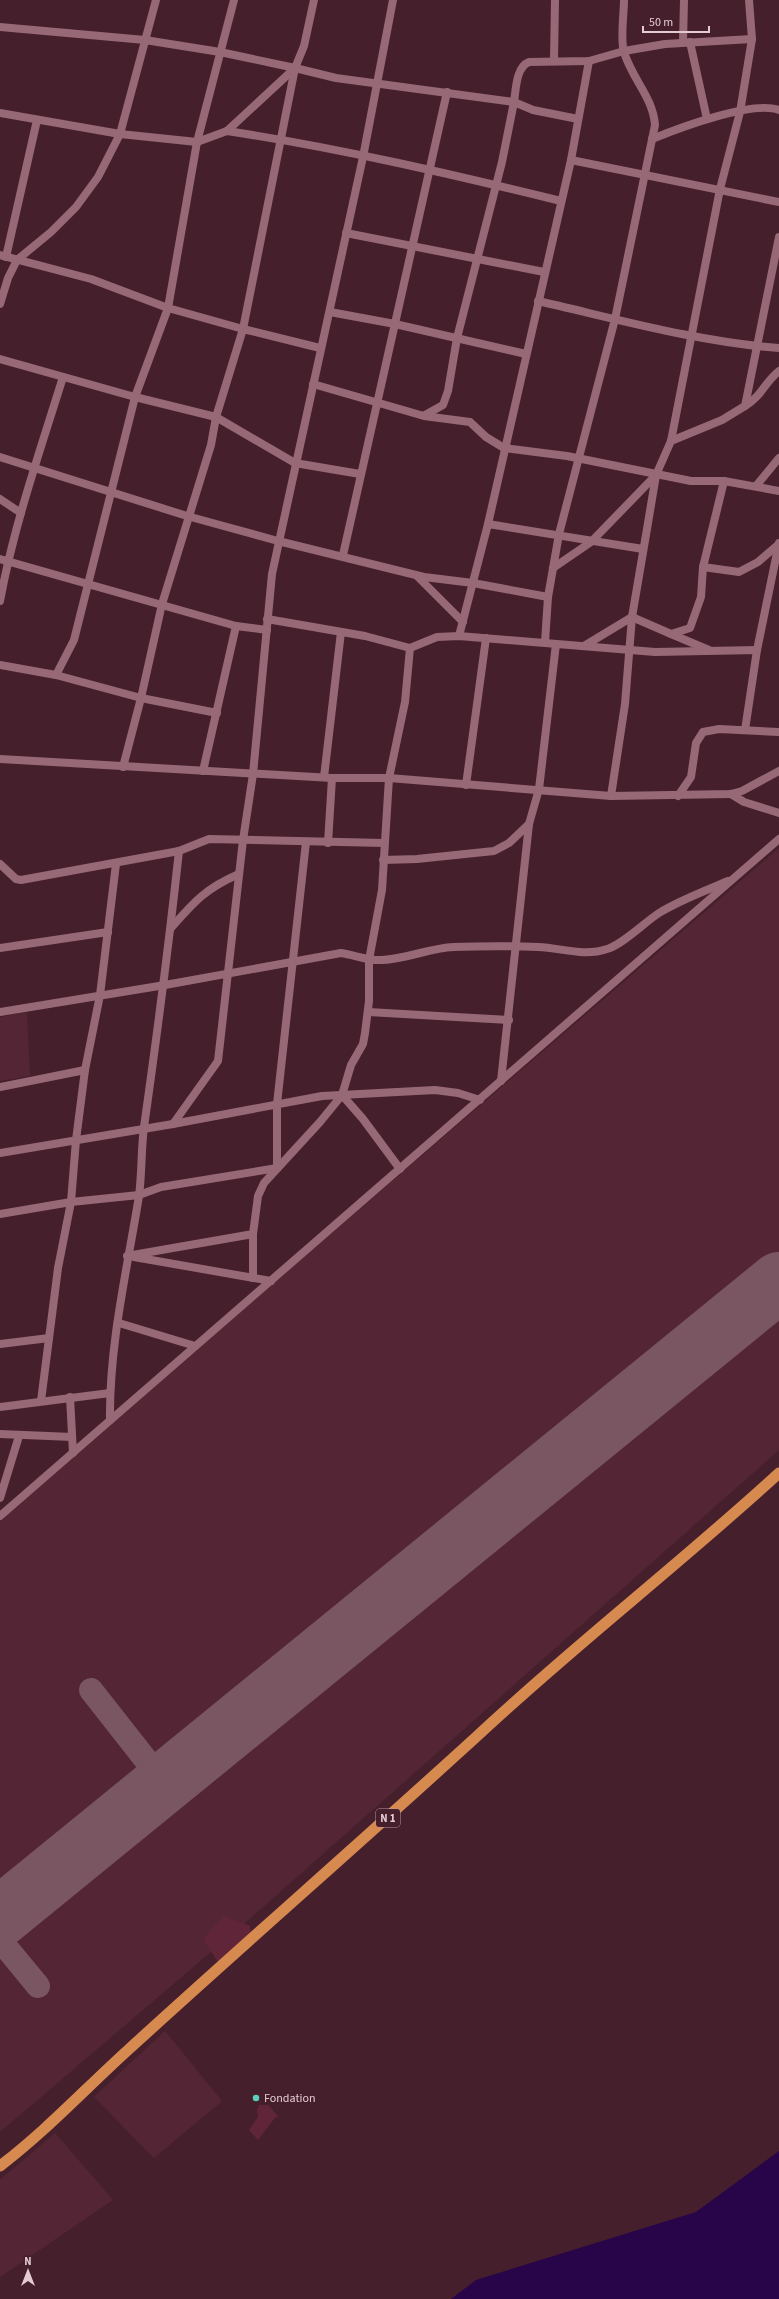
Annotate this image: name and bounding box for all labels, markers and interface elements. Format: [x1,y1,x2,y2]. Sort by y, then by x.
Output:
scale bar [643,8,709,34]
text: 50 m [649,14,673,31]
road number: N 1 [376,1809,400,1827]
place label: Fondation [264,2090,315,2107]
marker: Fondation [251,2093,261,2103]
north arrow [8,2251,48,2291]
text: N [24,2254,32,2269]

